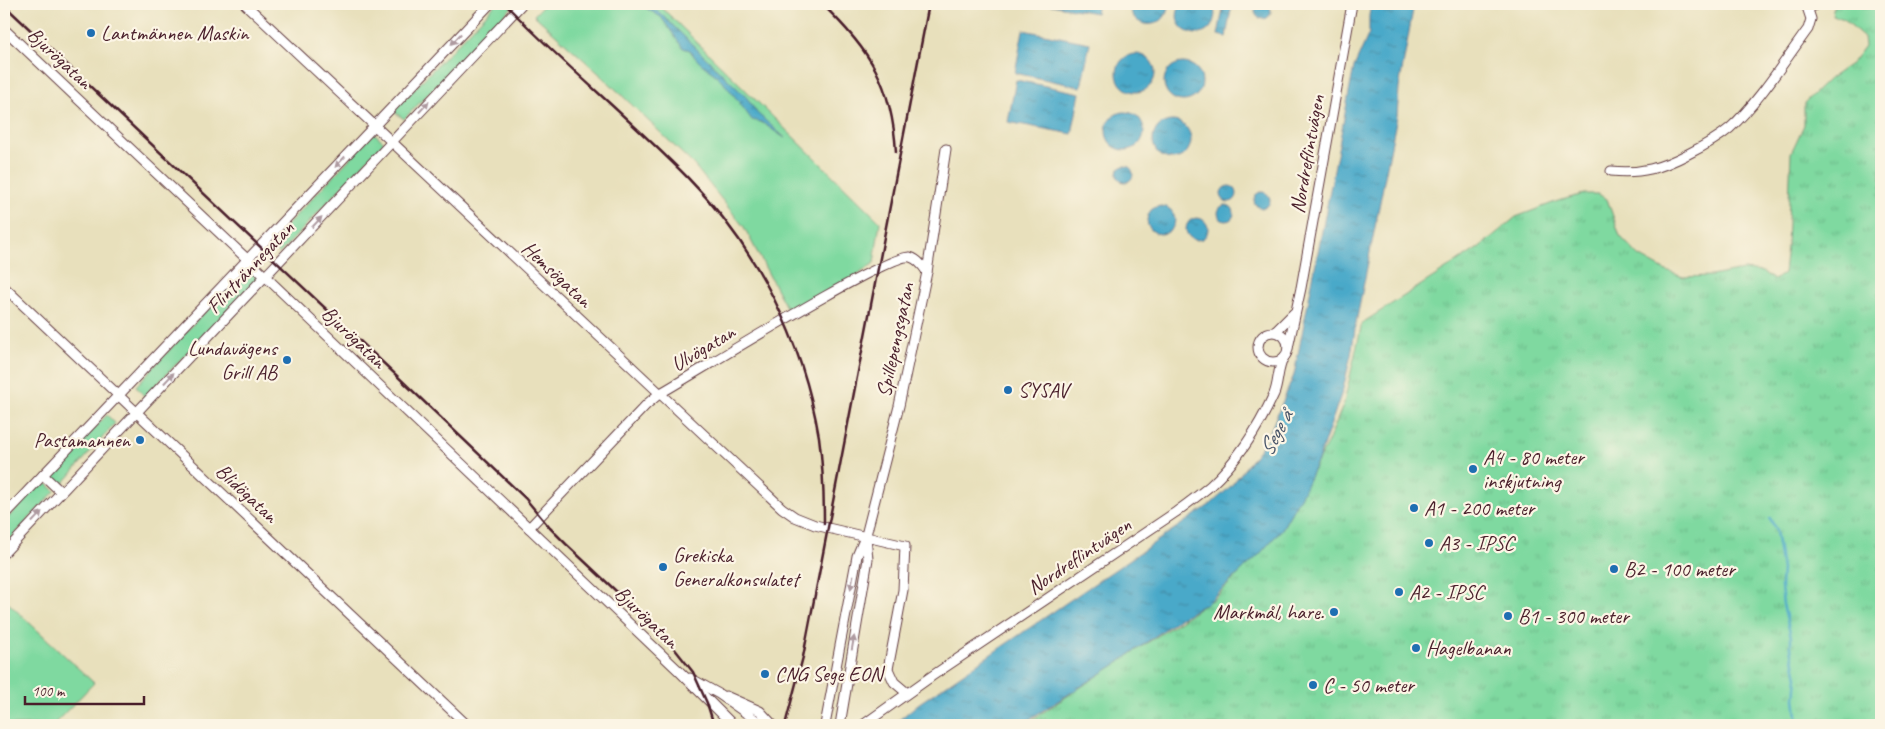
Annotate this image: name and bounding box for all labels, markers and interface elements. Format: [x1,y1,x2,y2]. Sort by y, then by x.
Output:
place label: Lantmännen Maskin [101,20,250,46]
street label: Bjurögatan [22,21,99,96]
marker: Lantmännen Maskin [85,27,97,39]
one-way arrow [450,33,462,45]
street label: Nordreflintvägen [1284,92,1330,215]
one-way arrow [418,101,430,113]
one-way arrow [334,156,346,168]
street label: Flintrännegatan [201,215,300,319]
one-way arrow [311,216,323,228]
street label: Hemsögatan [517,235,599,314]
street label: Spillepengsgatan [870,280,920,400]
street label: Bjurögatan [316,300,393,375]
street label: Ulvögatan [666,318,741,377]
place label: Lundavägens Grill AB [188,335,279,385]
marker: Lundavägens Grill AB [281,354,293,366]
one-way arrow [163,372,175,384]
place label: SYSAV [1018,377,1072,403]
marker: SYSAV [1002,384,1014,396]
water label: Sege å [1253,402,1302,460]
place label: Pastamannen [34,427,132,453]
marker: Pastamannen [134,434,146,446]
place label: A4 - 80 meter inskjutning [1483,444,1585,494]
street label: Blidögatan [210,458,285,529]
marker: A4 - 80 meter inskjutning [1467,463,1479,475]
place label: A1 - 200 meter [1424,495,1536,521]
marker: A1 - 200 meter [1408,502,1420,514]
street label: Nordreflintvägen [1022,511,1136,600]
one-way arrow [31,512,43,524]
place label: A3 - IPSC [1439,530,1517,556]
marker: A3 - IPSC [1423,537,1435,549]
place label: Grekiska Generalkonsulatet [673,542,802,592]
place label: B2 - 100 meter [1624,556,1736,582]
marker: Grekiska Generalkonsulatet [657,561,669,573]
marker: B2 - 100 meter [1608,563,1620,575]
one-way arrow [848,574,856,590]
place label: A2 - IPSC [1409,579,1487,605]
street label: Bjurögatan [609,580,686,655]
marker: A2 - IPSC [1393,586,1405,598]
place label: Markmål, hare. [1213,599,1325,625]
place label: B1 - 300 meter [1518,603,1630,629]
marker: Markmål, hare. [1328,606,1340,618]
marker: B1 - 300 meter [1502,610,1514,622]
one-way arrow [849,634,857,650]
place label: Hagelbanan [1426,635,1511,661]
marker: Hagelbanan [1410,642,1422,654]
place label: CNG Sege EON [775,661,886,687]
marker: CNG Sege EON [759,668,771,680]
place label: C - 50 meter [1323,672,1415,698]
scale bar [25,674,144,706]
marker: C - 50 meter [1307,679,1319,691]
text: 100 m [32,682,66,701]

